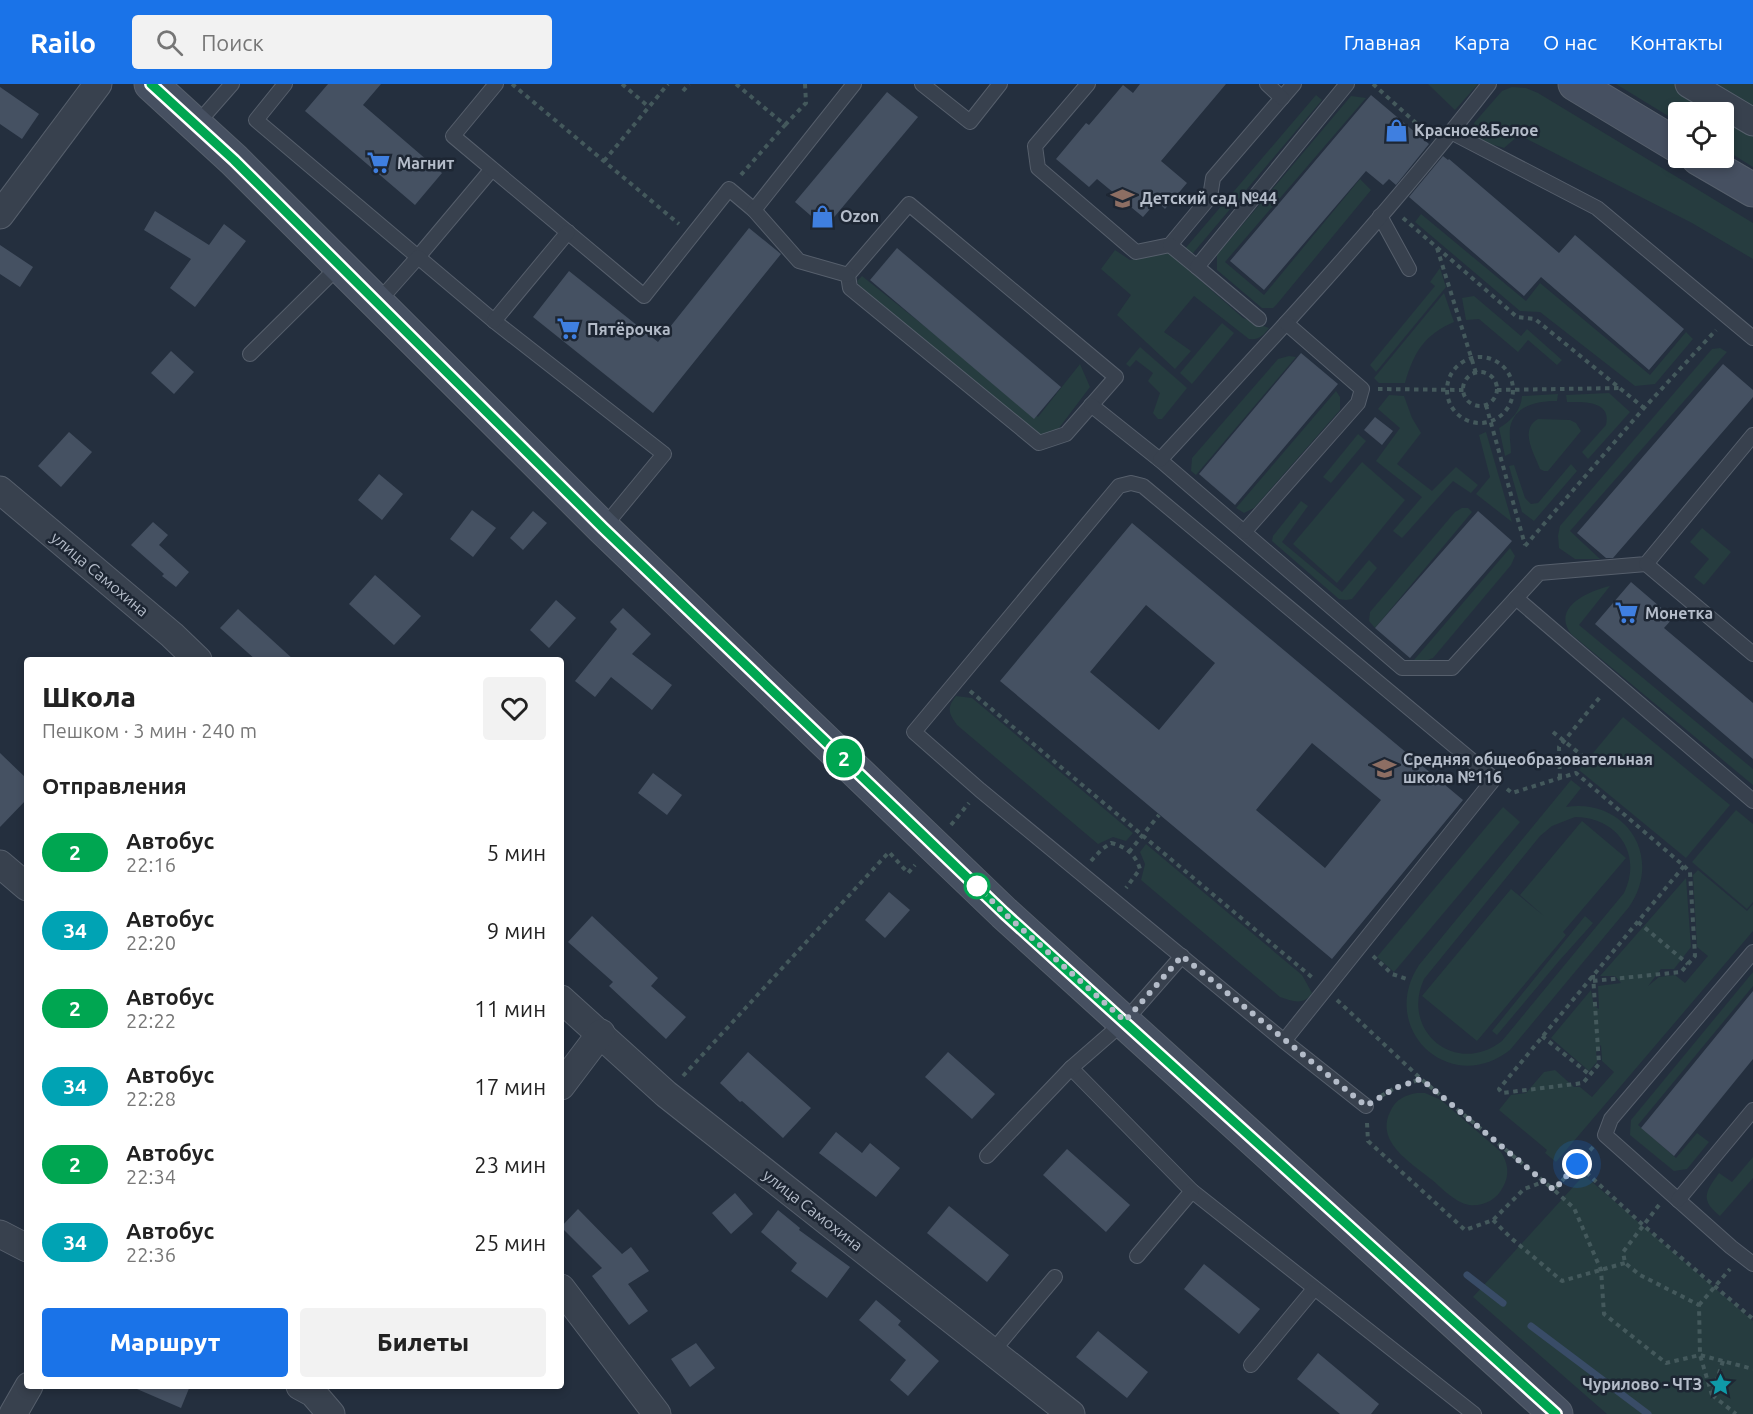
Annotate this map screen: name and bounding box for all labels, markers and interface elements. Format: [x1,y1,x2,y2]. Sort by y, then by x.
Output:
search box [132,15,552,69]
icon: search [153,26,186,59]
text: Railo [30,27,96,58]
text: Поиск [201,30,264,55]
text: Главная [1344,30,1421,54]
text: Карта [1454,30,1510,54]
text: О нас [1543,30,1597,54]
text: Контакты [1630,30,1723,54]
map controls [1668,102,1734,168]
button: locate [1668,102,1734,168]
shop icon: Красное&Белое [1383,117,1409,143]
place label: Красное&Белое [1414,121,1538,139]
supermarket icon: Магнит [366,150,392,176]
place label: Магнит [397,154,454,172]
school or university icon: Детский сад №44 [1109,185,1135,211]
place label: Детский сад №44 [1140,189,1277,207]
shop icon: Ozon [809,203,835,229]
place label: Ozon [840,207,879,225]
supermarket icon: Пятёрочка [556,316,582,342]
place label: Пятёрочка [587,320,671,338]
street label: улица Самохина [48,528,152,620]
supermarket icon: Монетка [1614,600,1640,626]
place label: Монетка [1645,604,1713,622]
button: heart [483,677,546,740]
text: Школа [42,681,136,712]
text: Пешком · 3 мин · 240 m [42,719,257,742]
line badge: 2 [824,738,864,778]
text: 2 [838,746,850,770]
place label: Средняя общеобразовательная школа №116 [1403,750,1653,786]
school or university icon: Средняя общеобразовательная школа №116 [1372,755,1398,781]
text: Отправления [42,773,187,798]
text: Автобус [126,828,214,853]
text: 2 [69,840,81,864]
text: 5 мин [487,840,546,865]
text: 22:16 [126,853,176,876]
unlabelled marker [964,873,990,899]
text: Автобус [126,906,214,931]
text: 34 [63,918,87,942]
text: 9 мин [487,918,546,943]
text: 22:20 [126,931,176,954]
text: Автобус [126,984,214,1009]
text: 2 [69,996,81,1020]
text: 11 мин [474,996,546,1021]
text: 22:22 [126,1009,176,1032]
text: Автобус [126,1062,214,1087]
text: 34 [63,1074,87,1098]
text: 17 мин [474,1074,546,1099]
text: 22:28 [126,1087,176,1110]
text: Автобус [126,1140,214,1165]
your location [1562,1149,1592,1179]
text: 2 [69,1152,81,1176]
text: 23 мин [474,1152,546,1177]
text: 22:34 [126,1165,176,1188]
street label: улица Самохина [760,1166,866,1254]
text: Автобус [126,1218,214,1243]
text: 34 [63,1230,87,1254]
text: 25 мин [474,1230,546,1255]
text: 22:36 [126,1243,176,1266]
button: Маршрут [42,1308,288,1377]
button: Билеты [300,1308,546,1377]
place icon: Чурилово - ЧТЗ [1707,1371,1733,1397]
place label: Чурилово - ЧТЗ [1582,1375,1702,1393]

